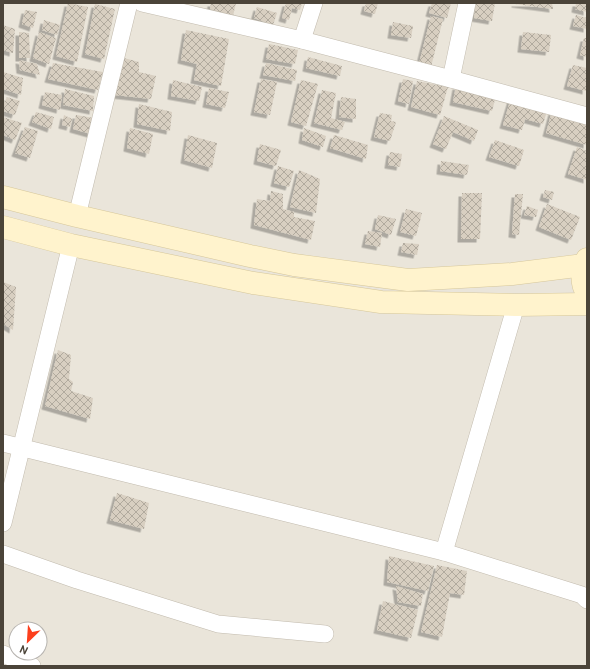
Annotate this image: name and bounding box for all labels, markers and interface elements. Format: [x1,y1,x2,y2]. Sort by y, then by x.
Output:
north arrow [8,621,48,661]
text: N [17,642,30,658]

